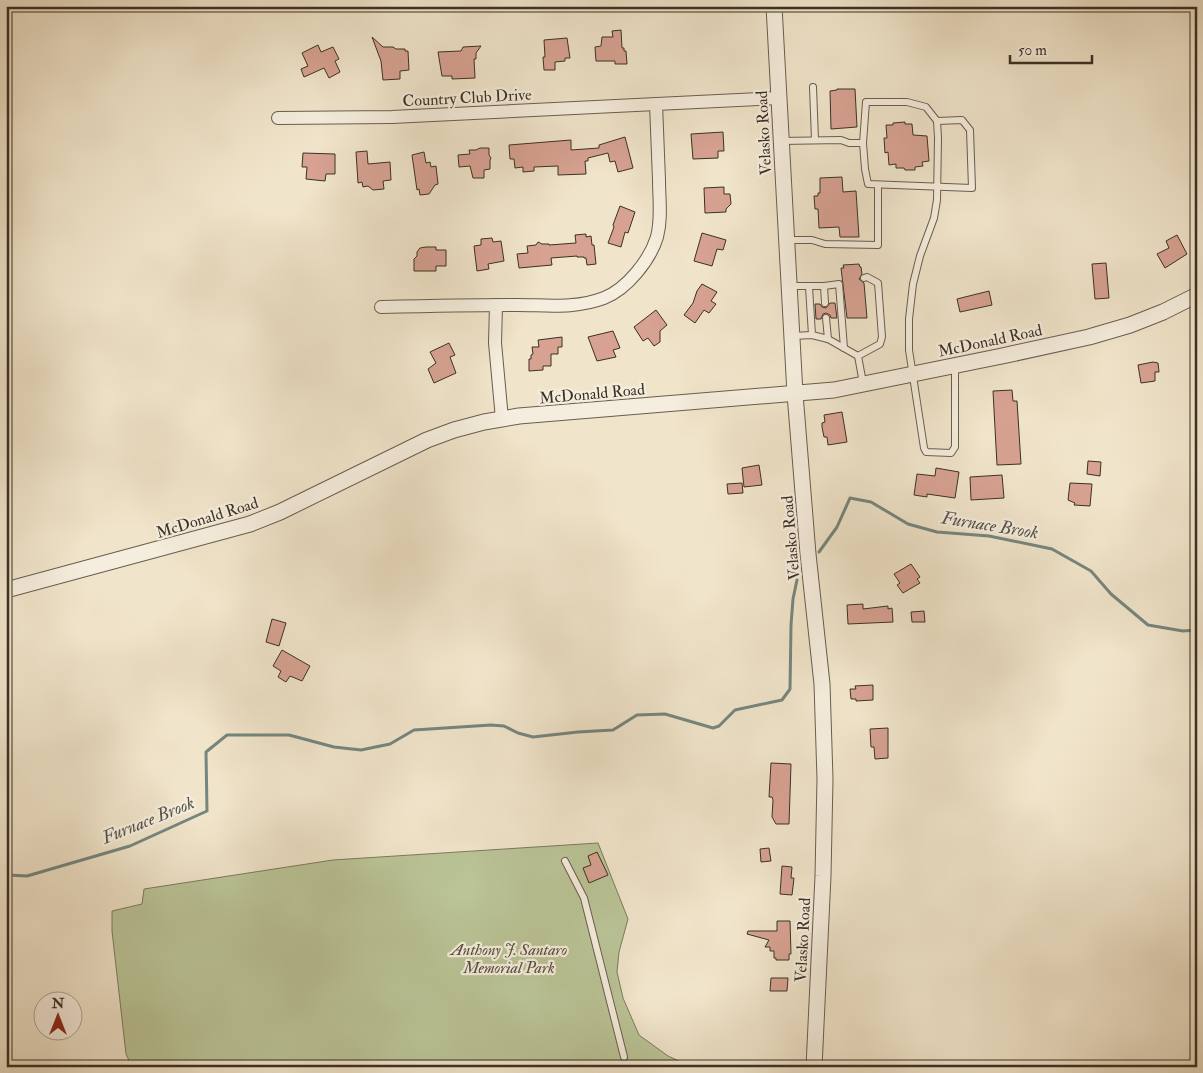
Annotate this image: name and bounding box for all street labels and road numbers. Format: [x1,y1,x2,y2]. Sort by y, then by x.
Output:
street label: Country Club Drive [402,85,532,111]
street label: Velasko Road [752,90,776,176]
street label: McDonald Road [936,320,1044,362]
street label: McDonald Road [538,379,646,409]
street label: McDonald Road [154,493,261,543]
street label: Velasko Road [777,495,805,581]
street label: Velasko Road [791,897,815,983]

